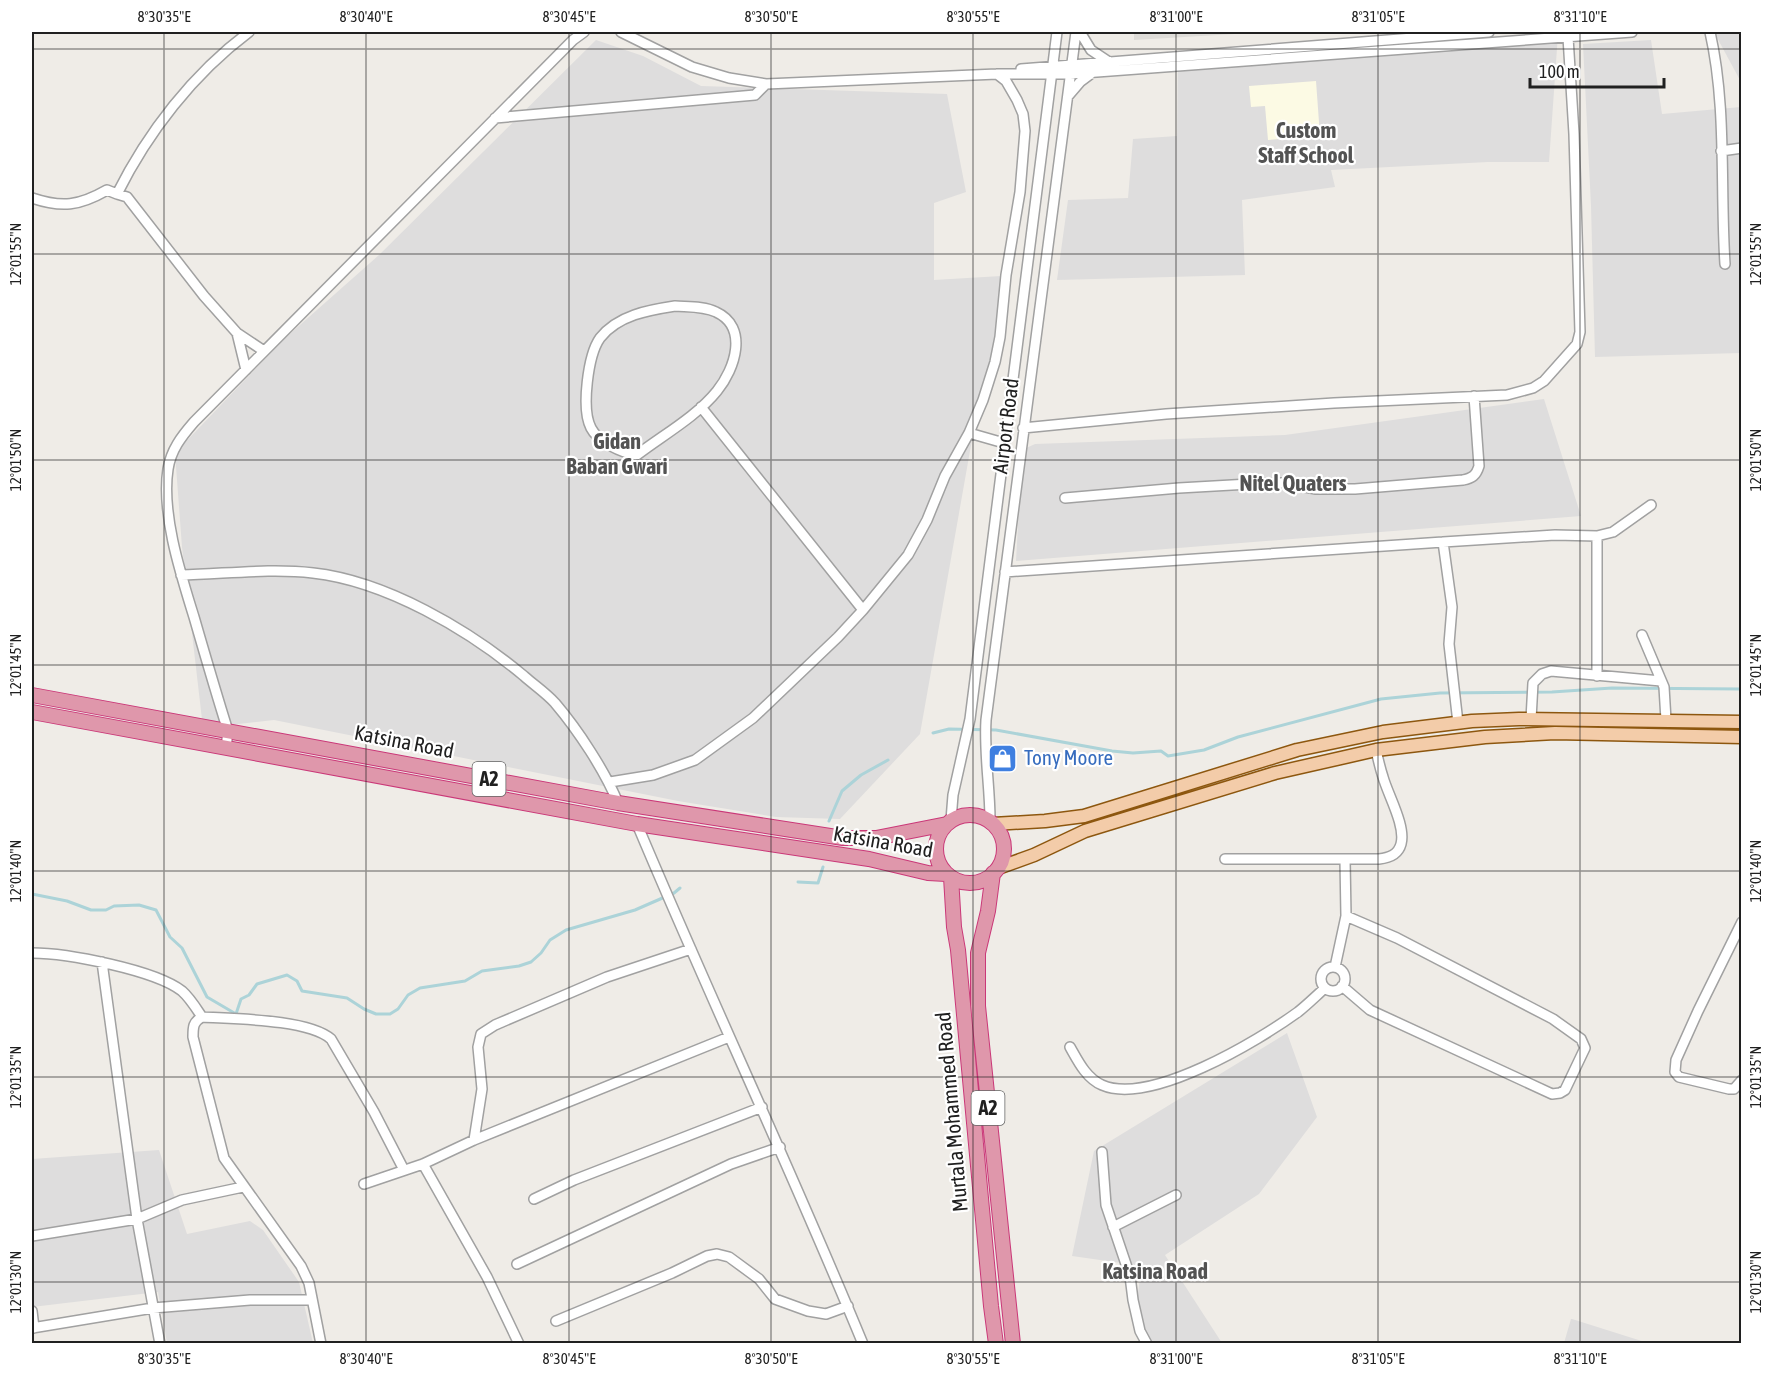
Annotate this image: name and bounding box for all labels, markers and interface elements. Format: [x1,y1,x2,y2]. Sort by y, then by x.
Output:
text: 8°30'35"E [137,8,191,25]
text: 8°30'40"E [339,8,393,25]
text: 8°30'45"E [542,8,596,25]
text: 8°30'50"E [744,8,798,25]
text: 8°30'55"E [946,8,1000,25]
text: 8°31'00"E [1149,8,1203,25]
text: 8°31'05"E [1351,8,1405,25]
text: 8°31'10"E [1553,8,1607,25]
scale bar [1530,51,1664,89]
text: 100 m [1539,61,1580,82]
district label: Custom Staff School [1258,117,1355,168]
text: 12°01'55"N [7,223,24,285]
text: 12°01'55"N [1747,223,1764,285]
street label: Airport Road [987,377,1023,475]
district label: Gidan Baban Gwari [566,428,668,479]
text: 12°01'50"N [7,429,24,491]
text: 12°01'50"N [1747,429,1764,491]
district label: Nitel Quaters [1239,470,1347,496]
text: 12°01'45"N [7,634,24,696]
text: 12°01'45"N [1747,634,1764,696]
street label: Katsina Road [352,720,456,762]
shop icon: Tony Moore [987,742,1019,774]
place label: Tony Moore [1024,745,1113,769]
road number: A2 [472,762,506,796]
street label: Katsina Road [831,820,935,862]
text: 12°01'40"N [7,840,24,902]
text: 12°01'40"N [1747,840,1764,902]
street label: Murtala Mohammed Road [930,1011,972,1213]
text: 12°01'35"N [7,1046,24,1108]
text: 12°01'35"N [1747,1046,1764,1108]
road number: A2 [972,1091,1004,1125]
text: 12°01'30"N [7,1251,24,1313]
text: 12°01'30"N [1747,1251,1764,1313]
district label: Katsina Road [1102,1258,1208,1284]
text: 8°30'35"E [137,1350,191,1367]
text: 8°30'40"E [339,1350,393,1367]
text: 8°30'45"E [542,1350,596,1367]
text: 8°30'50"E [744,1350,798,1367]
text: 8°30'55"E [946,1350,1000,1367]
text: 8°31'00"E [1149,1350,1203,1367]
text: 8°31'05"E [1351,1350,1405,1367]
text: 8°31'10"E [1553,1350,1607,1367]

